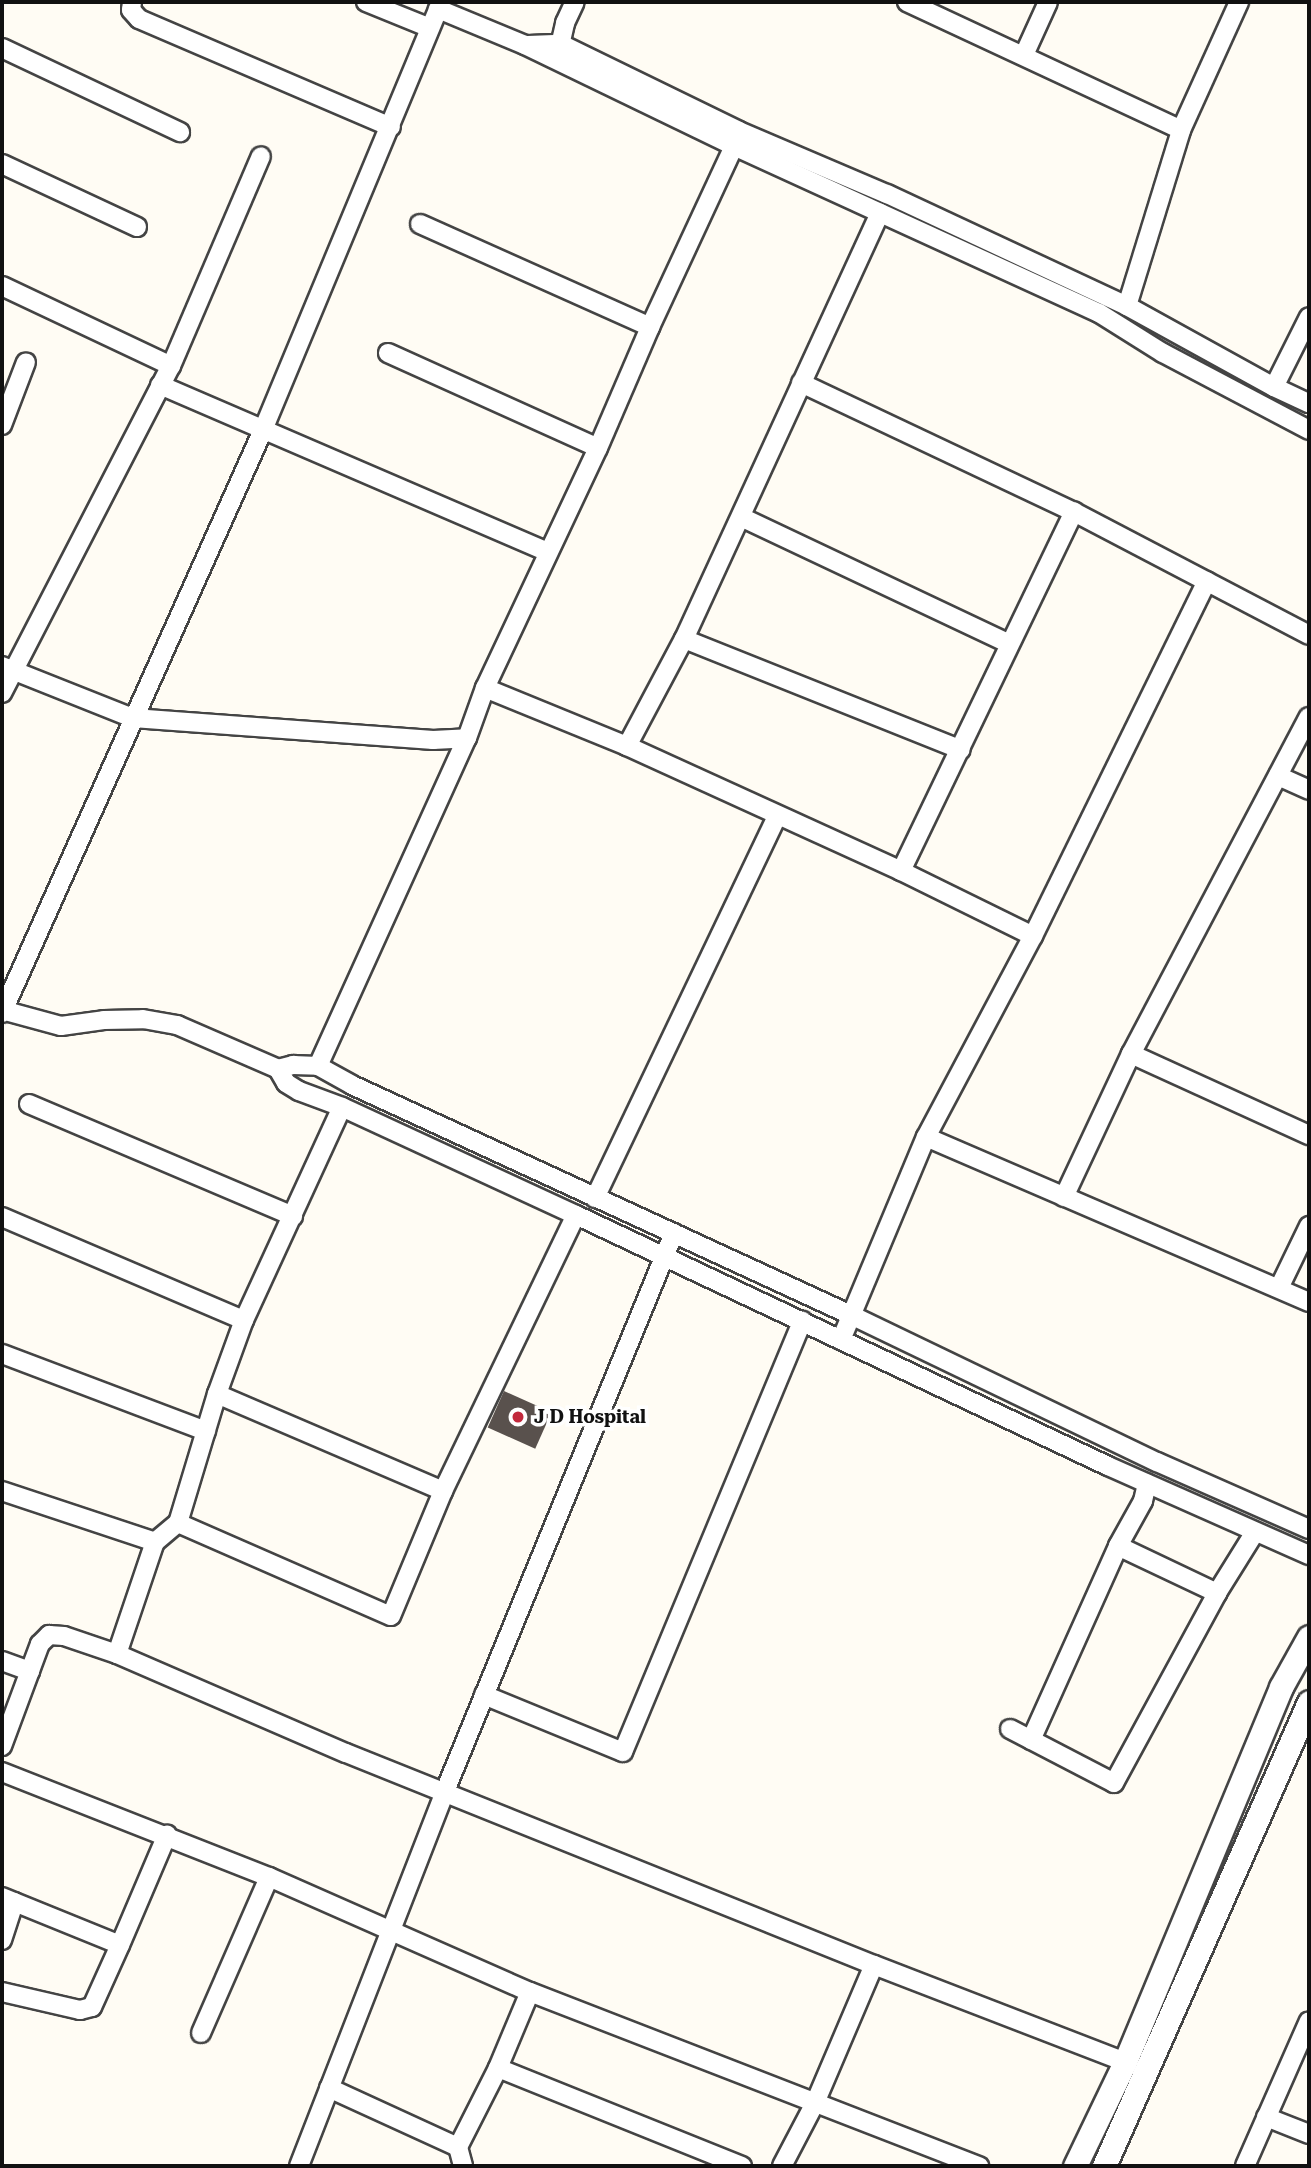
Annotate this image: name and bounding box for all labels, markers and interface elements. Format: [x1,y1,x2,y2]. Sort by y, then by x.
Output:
place label: J D Hospital [534,1406,646,1428]
marker: J D Hospital [508,1407,528,1427]

